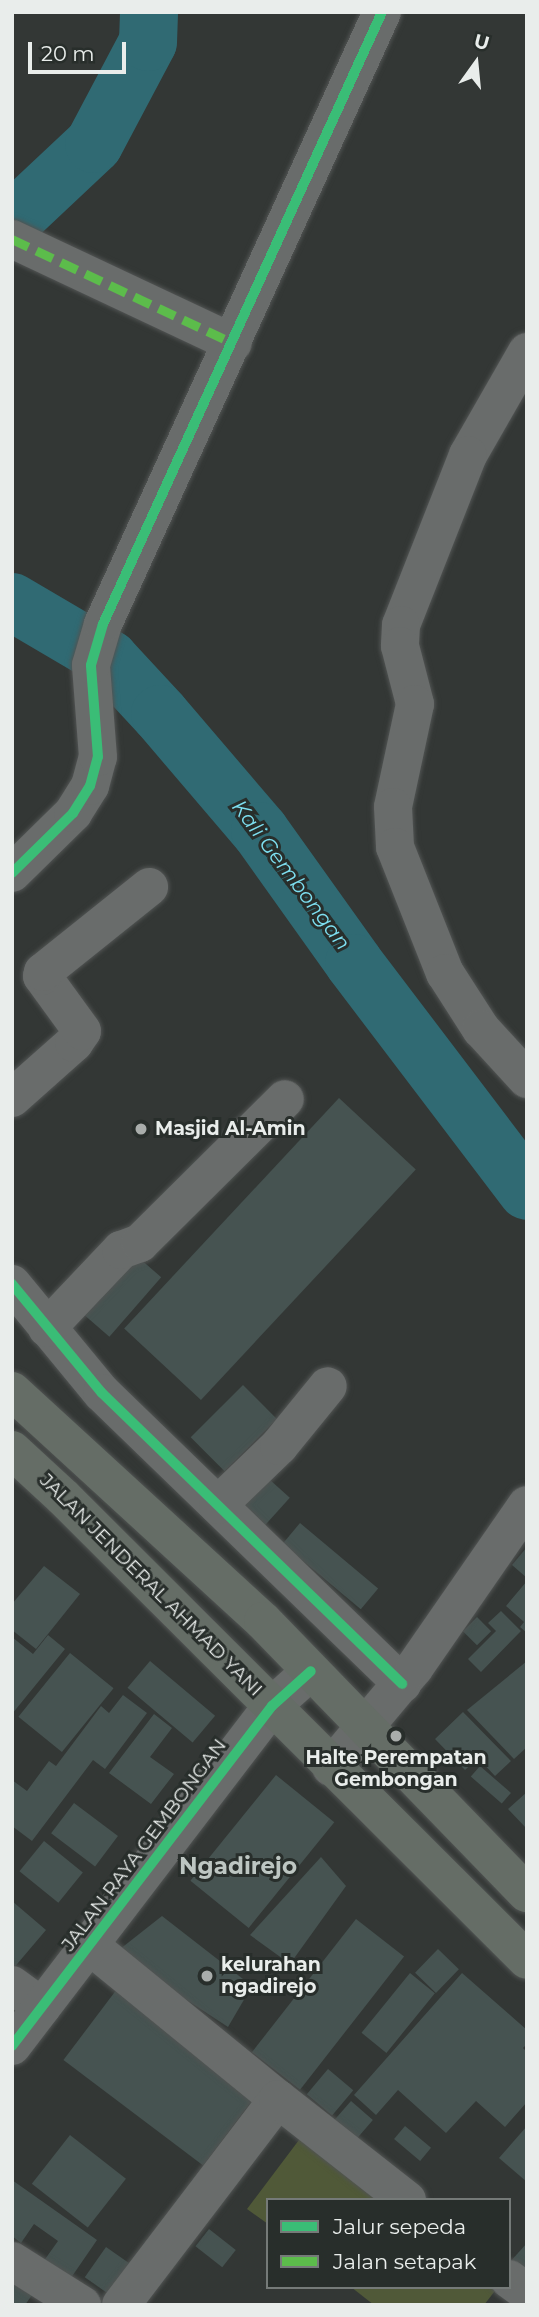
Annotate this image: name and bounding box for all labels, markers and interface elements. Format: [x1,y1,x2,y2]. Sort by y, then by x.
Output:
scale bar [32,28,130,72]
north arrow [441,28,511,98]
text: U [471,29,492,55]
text: 20 m [41,41,95,66]
water label: Kali Gembongan [226,795,356,955]
place label: Masjid Al-Amin [155,1118,306,1140]
marker: Masjid Al-Amin [133,1121,149,1137]
street label: JALAN JENDERAL AHMAD YANI [35,1469,267,1701]
marker: Halte Perempatan Gembongan [388,1728,404,1744]
street label: JALAN RAYA GEMBONGAN [57,1735,231,1955]
place label: Halte Perempatan Gembongan [305,1747,487,1791]
district label: Ngadirejo [179,1852,297,1880]
place label: kelurahan ngadirejo [221,1954,321,1998]
marker: kelurahan ngadirejo [199,1968,215,1984]
legend [266,2198,511,2289]
text: Jalur sepeda [333,2214,466,2239]
text: Jalan setapak [333,2249,476,2274]

